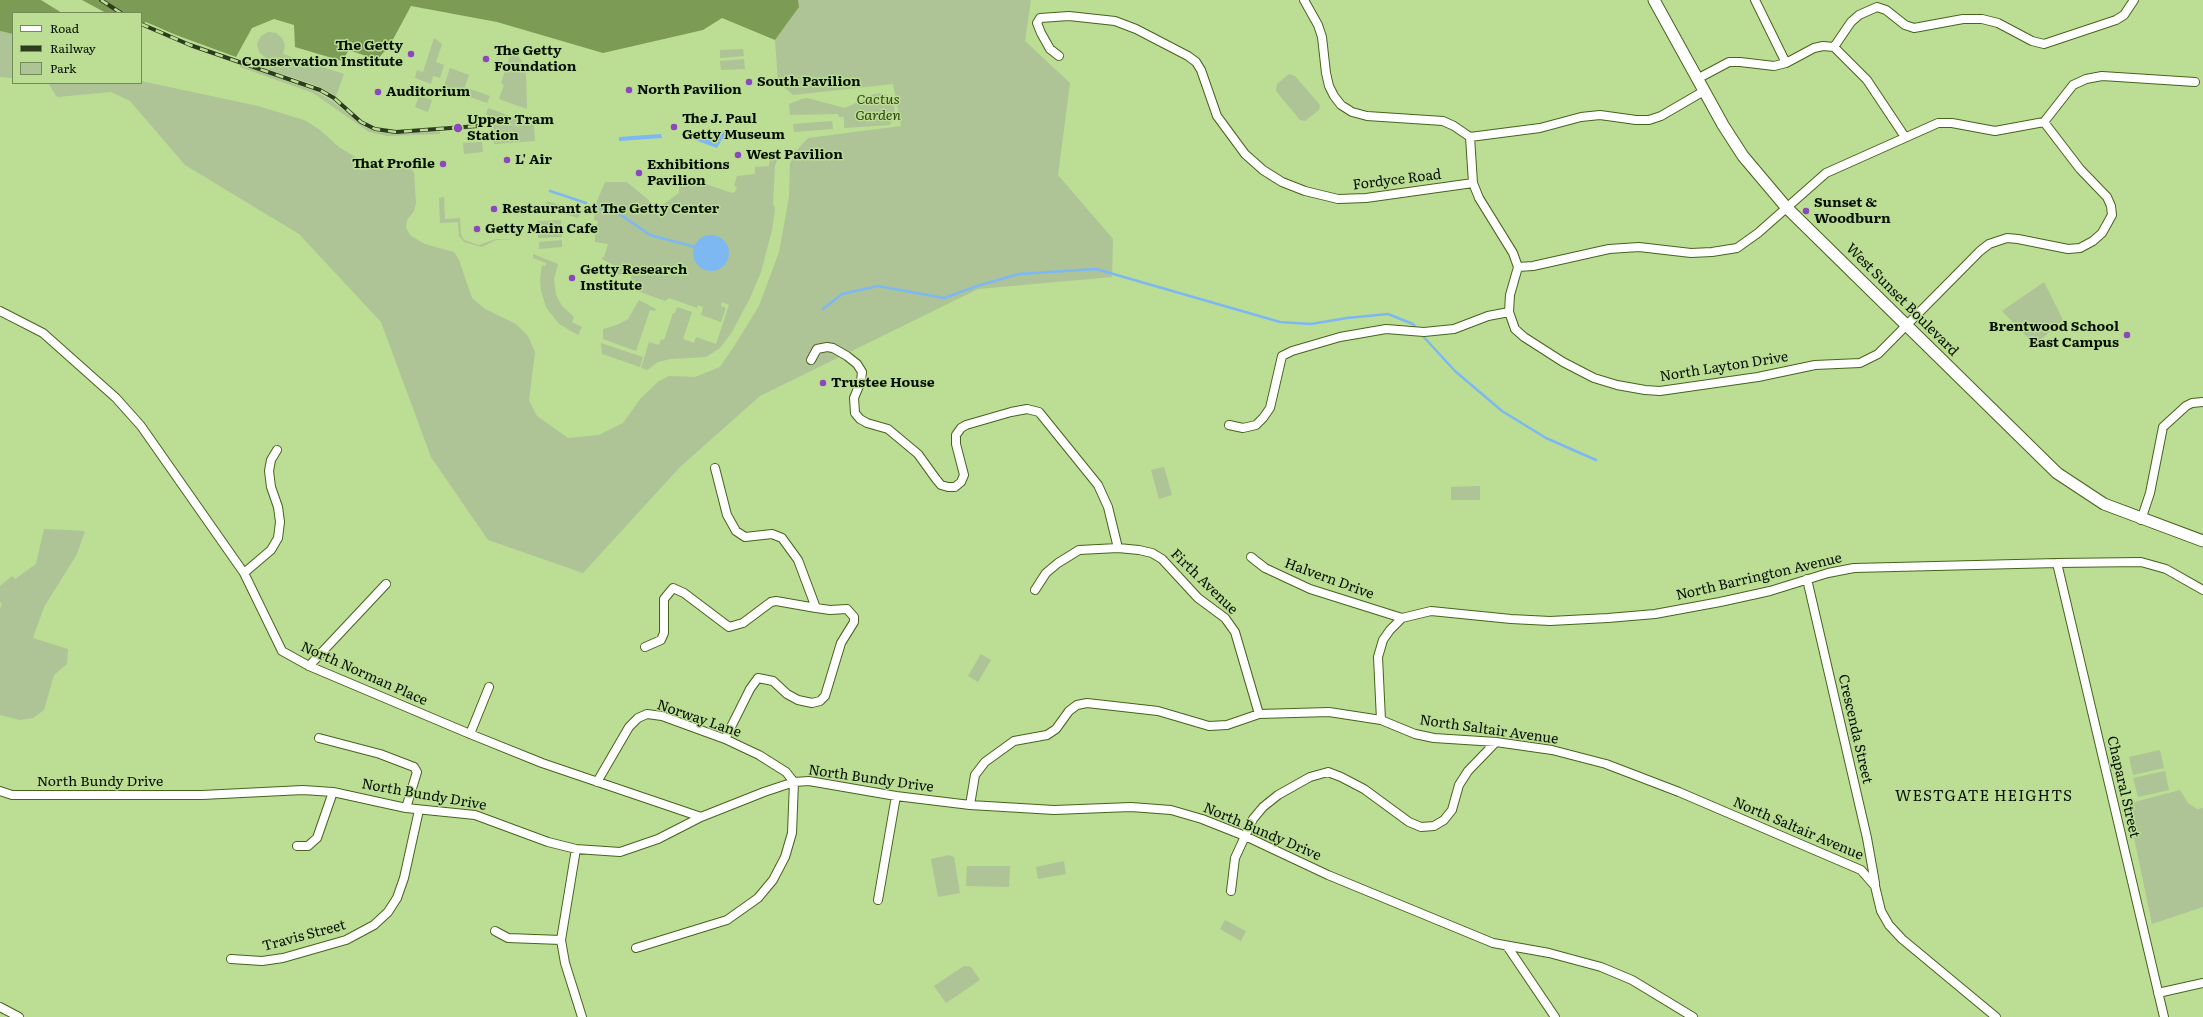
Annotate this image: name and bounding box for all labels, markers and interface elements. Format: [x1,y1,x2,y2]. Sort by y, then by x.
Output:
legend [12,12,142,84]
text: Road [50,19,79,37]
place label: The Getty Conservation Institute [242,38,403,70]
text: Railway [50,39,96,57]
place label: The Getty Foundation [494,43,576,76]
marker: The Getty Conservation Institute [406,49,416,59]
marker: The Getty Foundation [481,54,491,64]
text: Park [50,59,76,77]
place label: South Pavilion [757,74,861,90]
marker: South Pavilion [744,77,754,87]
place label: North Pavilion [637,82,742,98]
place label: Auditorium [386,84,470,100]
marker: North Pavilion [624,85,634,95]
marker: Auditorium [373,87,383,97]
park label: Cactus Garden [855,92,901,124]
place label: The J. Paul Getty Museum [682,111,785,144]
place label: Upper Tram Station [467,112,554,144]
marker: Upper Tram Station [452,122,464,134]
marker: The J. Paul Getty Museum [669,122,679,132]
place label: West Pavilion [746,147,843,163]
marker: West Pavilion [733,150,743,160]
place label: L' Air [515,152,552,168]
marker: L' Air [502,155,512,165]
place label: That Profile [352,156,435,172]
place label: Exhibitions Pavilion [647,157,730,190]
marker: That Profile [438,159,448,169]
street label: Fordyce Road [1352,166,1442,194]
marker: Exhibitions Pavilion [634,168,644,178]
place label: Sunset & Woodburn [1814,195,1891,228]
place label: Restaurant at The Getty Center [502,201,719,217]
marker: Restaurant at The Getty Center [489,204,499,214]
marker: Sunset & Woodburn [1801,206,1811,216]
place label: Getty Main Cafe [485,221,598,237]
marker: Getty Main Cafe [472,224,482,234]
street label: West Sunset Boulevard [1842,240,1962,360]
place label: Getty Research Institute [580,262,687,294]
marker: Getty Research Institute [567,273,577,283]
place label: Brentwood School East Campus [1989,319,2119,352]
marker: Brentwood School East Campus [2122,330,2132,340]
street label: North Layton Drive [1659,349,1789,385]
place label: Trustee House [831,375,935,391]
marker: Trustee House [818,378,828,388]
street label: Firth Avenue [1167,546,1241,618]
street label: North Barrington Avenue [1674,550,1844,604]
street label: Halvern Drive [1282,555,1376,603]
street label: North Norman Place [298,638,430,710]
street label: Crescenda Street [1834,673,1876,785]
street label: Norway Lane [655,697,743,741]
street label: North Saltair Avenue [1418,712,1560,748]
street label: Chaparal Street [2103,734,2143,840]
street label: North Bundy Drive [807,762,935,796]
street label: North Bundy Drive [37,774,163,790]
street label: North Bundy Drive [360,776,488,814]
district label: WESTGATE HEIGHTS [1895,788,2073,806]
street label: North Saltair Avenue [1730,794,1866,864]
street label: North Bundy Drive [1201,800,1323,864]
street label: Travis Street [260,917,348,955]

